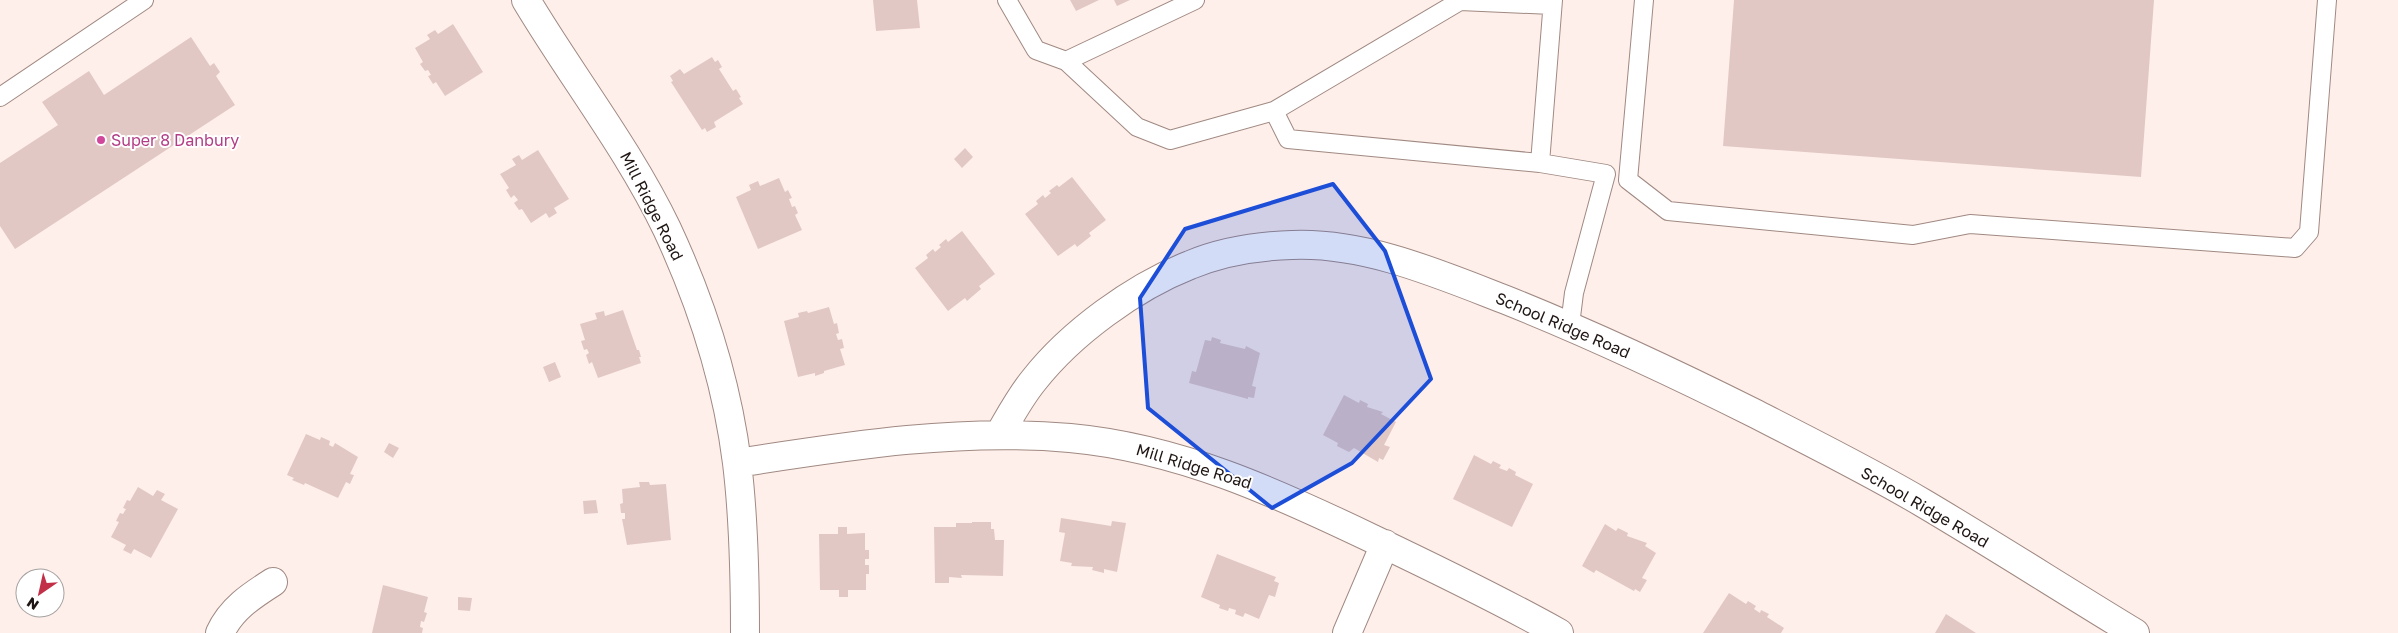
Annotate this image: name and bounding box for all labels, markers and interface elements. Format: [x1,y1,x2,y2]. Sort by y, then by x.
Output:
place label: Super 8 Danbury [111,130,239,150]
marker: Super 8 Danbury [95,134,107,146]
street label: Mill Ridge Road [616,148,688,264]
street label: School Ridge Road [1493,288,1633,362]
street label: Mill Ridge Road [1134,439,1254,493]
street label: School Ridge Road [1857,462,1993,552]
north arrow [15,568,65,618]
text: N [23,594,42,614]

